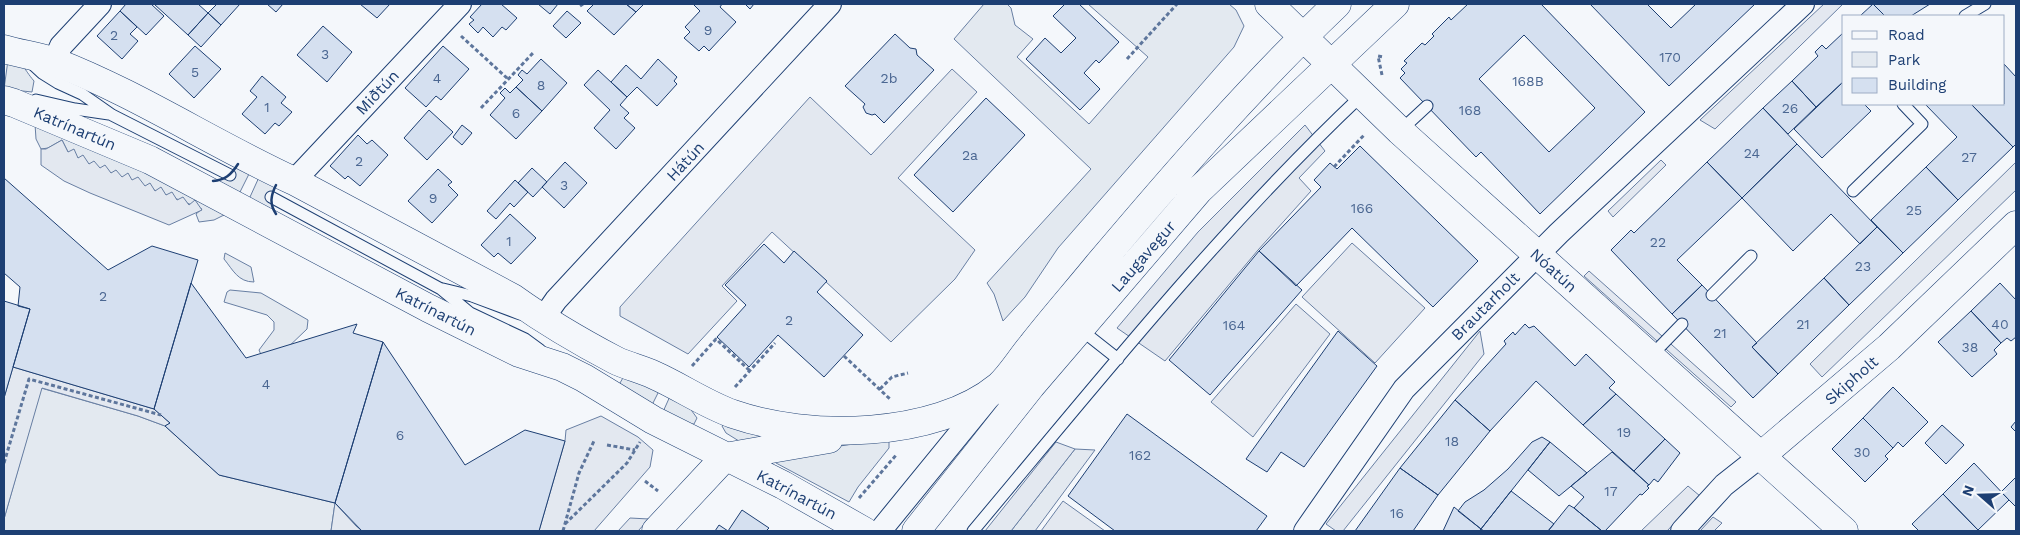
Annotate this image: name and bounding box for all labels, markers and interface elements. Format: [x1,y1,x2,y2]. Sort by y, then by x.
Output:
legend [1842,15,2005,105]
house number: 9 [704,22,712,38]
text: Road [1888,26,1925,44]
house number: 2 [110,27,118,43]
house number: 3 [321,46,329,62]
house number: 170 [1659,49,1681,65]
text: Park [1888,51,1921,69]
house number: 5 [191,64,199,80]
street label: Miðtún [352,66,403,119]
house number: 4 [433,70,441,86]
house number: 2b [881,70,897,86]
house number: 168B [1512,73,1544,89]
text: Building [1888,76,1946,94]
house number: 8 [537,77,545,93]
house number: 1 [264,99,270,115]
house number: 26 [1782,100,1798,116]
house number: 168 [1459,102,1481,118]
street label: Katrínartún [31,103,119,154]
house number: 6 [512,105,520,121]
street label: Hátún [662,138,708,185]
house number: 24 [1744,145,1760,161]
house number: 2a [962,147,978,163]
house number: 27 [1961,149,1977,165]
house number: 2 [355,153,363,169]
house number: 3 [560,177,568,193]
house number: 9 [429,190,437,206]
house number: 166 [1351,200,1373,216]
house number: 25 [1906,202,1922,218]
street label: Laugavegur [1107,216,1180,296]
house number: 1 [506,233,512,249]
house number: 22 [1650,234,1666,250]
street label: Nóatún [1526,244,1581,296]
house number: 23 [1855,258,1871,274]
street label: Brautarholt [1447,268,1524,344]
street label: Katrínartún [392,283,479,340]
house number: 2 [99,288,107,304]
house number: 2 [785,312,793,328]
house number: 21 [1796,316,1810,332]
house number: 40 [1991,316,2009,332]
house number: 164 [1223,317,1245,333]
house number: 21 [1713,325,1727,341]
house number: 38 [1962,339,1978,355]
street label: Skipholt [1821,352,1882,409]
house number: 4 [262,376,270,392]
house number: 19 [1617,424,1631,440]
house number: 6 [396,427,404,443]
house number: 18 [1445,433,1459,449]
house number: 30 [1854,444,1870,460]
house number: 162 [1129,447,1151,463]
street label: Katrínartún [753,465,840,523]
north arrow [1955,470,2005,520]
house number: 17 [1604,483,1618,499]
text: N [1958,483,1977,498]
house number: 16 [1390,505,1404,521]

